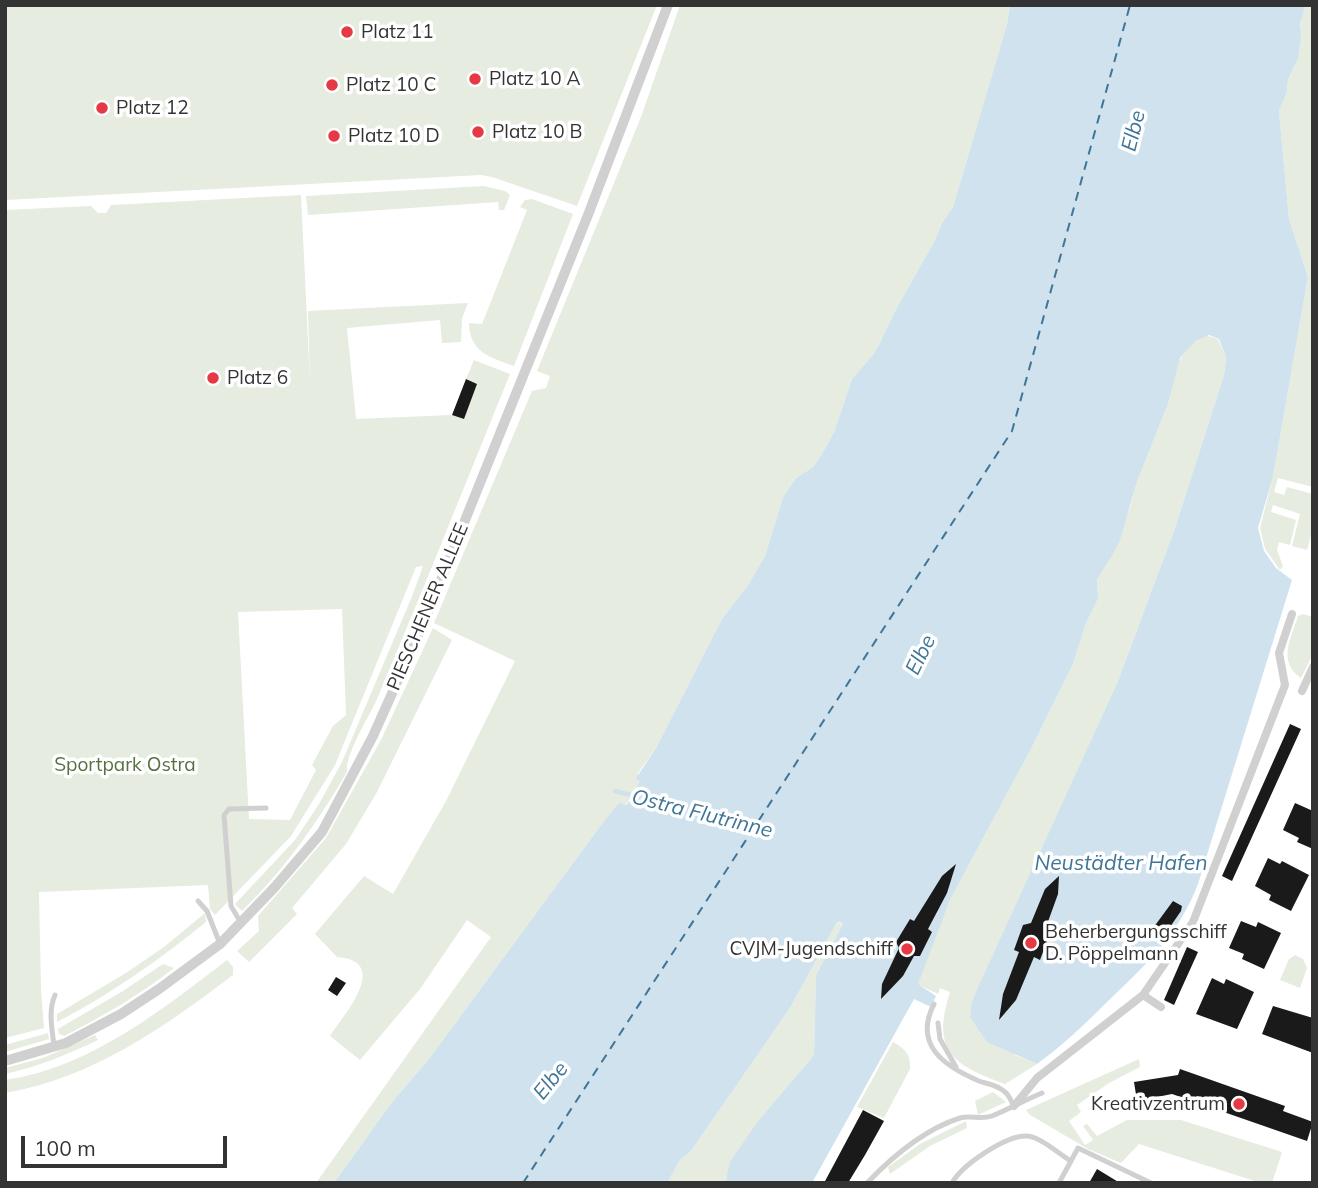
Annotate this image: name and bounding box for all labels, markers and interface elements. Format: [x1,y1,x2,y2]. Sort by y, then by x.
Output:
place label: Platz 11 [361,21,434,43]
marker: Platz 11 [339,24,355,40]
place label: Platz 10 A [489,68,580,90]
marker: Platz 10 A [467,71,483,87]
place label: Platz 10 C [346,74,437,96]
marker: Platz 10 C [324,77,340,93]
place label: Platz 12 [116,97,189,119]
marker: Platz 12 [94,100,110,116]
water label: Elbe [1117,108,1151,154]
place label: Platz 10 B [492,121,582,143]
marker: Platz 10 B [470,124,486,140]
place label: Platz 10 D [348,125,440,147]
marker: Platz 10 D [326,128,342,144]
place label: Platz 6 [227,367,288,389]
marker: Platz 6 [205,370,221,386]
street label: PIESCHENER ALLEE [382,520,474,694]
water label: Elbe [901,631,941,679]
park label: Sportpark Ostra [54,754,196,776]
water label: Ostra Flutrinne [629,784,775,844]
water label: Neustädter Hafen [1034,851,1208,877]
place label: Beherbergungsschiff D. Pöppelmann [1045,921,1227,965]
marker: Beherbergungsschiff D. Pöppelmann [1023,935,1039,951]
place label: CVJM-Jugendschiff [729,938,893,960]
marker: CVJM-Jugendschiff [899,941,915,957]
water label: Elbe [528,1057,574,1105]
place label: Kreativzentrum [1091,1093,1225,1115]
marker: Kreativzentrum [1231,1096,1247,1112]
scale bar [24,1122,231,1166]
text: 100 m [34,1135,96,1161]

